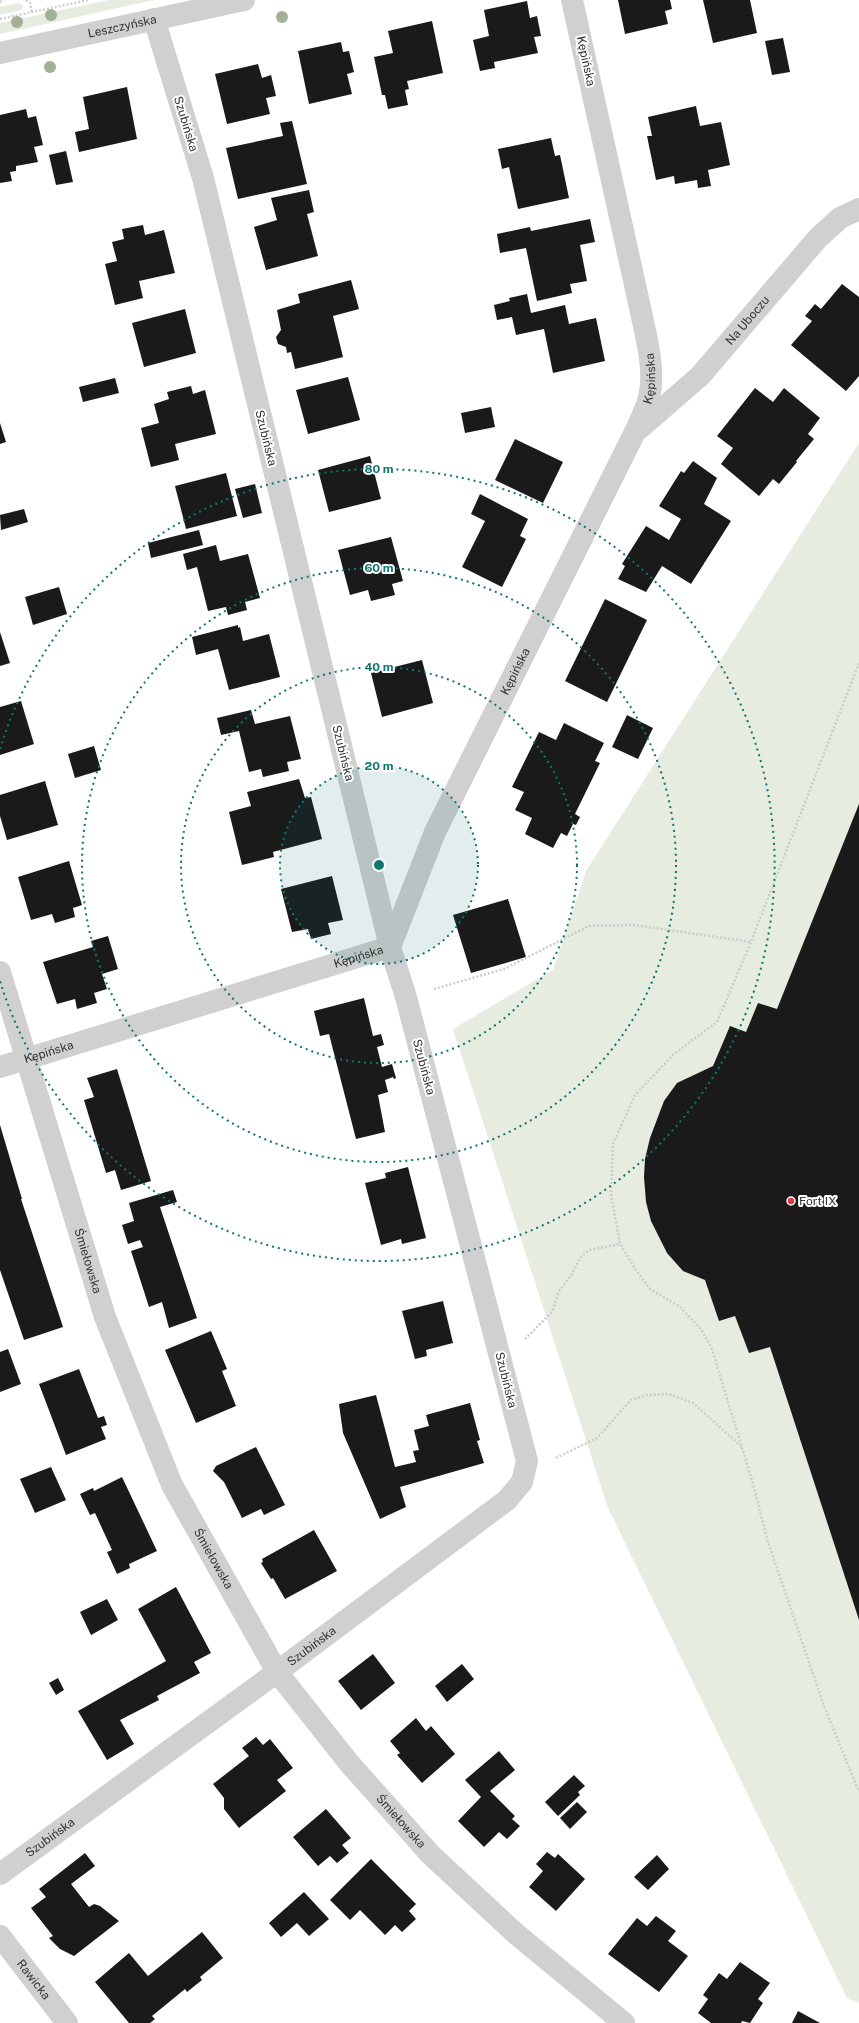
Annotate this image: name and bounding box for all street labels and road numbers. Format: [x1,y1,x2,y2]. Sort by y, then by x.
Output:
street label: Leszczyńska [87,12,158,41]
street label: Kępińska [574,35,598,87]
street label: Szubińska [171,95,201,153]
street label: Na Uboczu [723,293,772,348]
street label: Kępińska [641,352,658,406]
street label: Szubińska [252,409,280,467]
street label: Kępińska [498,646,533,697]
street label: Szubińska [329,724,357,782]
street label: Kępińska [332,943,385,971]
street label: Kępińska [22,1038,75,1066]
street label: Szubińska [410,1038,438,1096]
street label: Śmiełowska [71,1227,104,1295]
street label: Szubińska [492,1351,520,1409]
street label: Śmiełowska [191,1526,236,1592]
street label: Szubińska [284,1623,339,1669]
street label: Śmiełowska [373,1791,429,1851]
street label: Szubińska [23,1815,77,1860]
street label: Rawicka [14,1957,53,2002]

